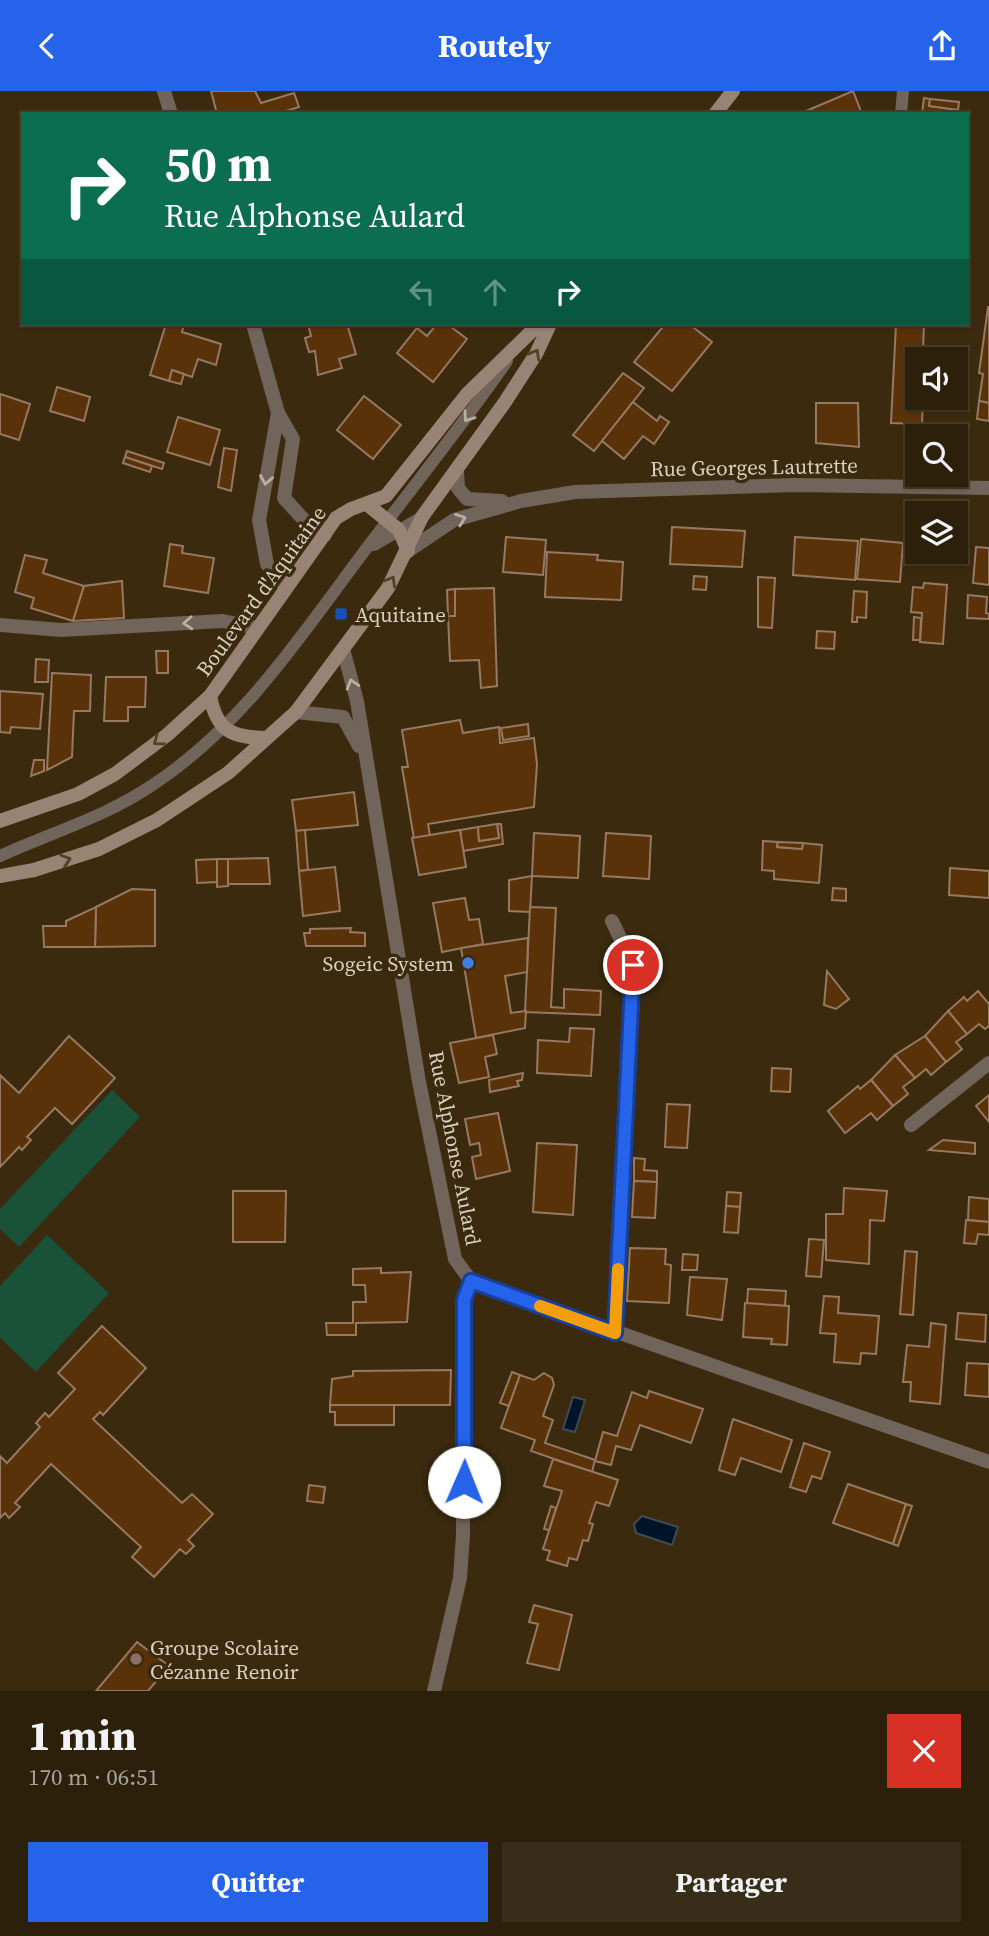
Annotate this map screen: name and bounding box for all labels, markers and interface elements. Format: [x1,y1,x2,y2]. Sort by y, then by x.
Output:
text: Routely [438,24,551,68]
icon: back [28,27,66,65]
icon: share [923,27,961,65]
text: 50 m [164,130,272,197]
icon: right [49,140,140,231]
text: Rue Alphonse Aulard [164,194,465,238]
icon: left [403,273,441,311]
icon: ahead [476,273,514,311]
icon: right [549,273,587,311]
map controls [905,347,968,564]
button: sound [905,347,968,410]
one-way arrow [527,349,540,361]
one-way arrow [464,409,476,422]
button: search [905,424,968,487]
street label: Rue Georges Lautrette [650,451,858,483]
one-way arrow [259,474,274,486]
street label: Boulevard d'Aquitaine [189,500,333,682]
button: layers [905,501,968,564]
one-way arrow [454,513,467,527]
one-way arrow [383,576,396,589]
place label: Aquitaine [355,600,446,629]
marker: Aquitaine [333,606,349,622]
one-way arrow [182,616,193,631]
one-way arrow [345,678,360,690]
one-way arrow [153,733,166,746]
one-way arrow [59,854,72,868]
pin [603,935,663,995]
icon: arrive [614,946,652,984]
place label: Sogeic System [322,949,454,978]
marker: Sogeic System [460,955,476,971]
street label: Rue Alphonse Aulard [422,1048,488,1248]
position arrow [427,1445,501,1519]
place label: Groupe Scolaire Cézanne Renoir [150,1633,299,1686]
marker: Groupe Scolaire Cézanne Renoir [128,1651,144,1667]
text: 1 min [28,1706,137,1764]
button: close [887,1714,961,1788]
text: 170 m · 06:51 [28,1761,159,1793]
button: Quitter [28,1842,488,1922]
button: Partager [502,1842,961,1922]

